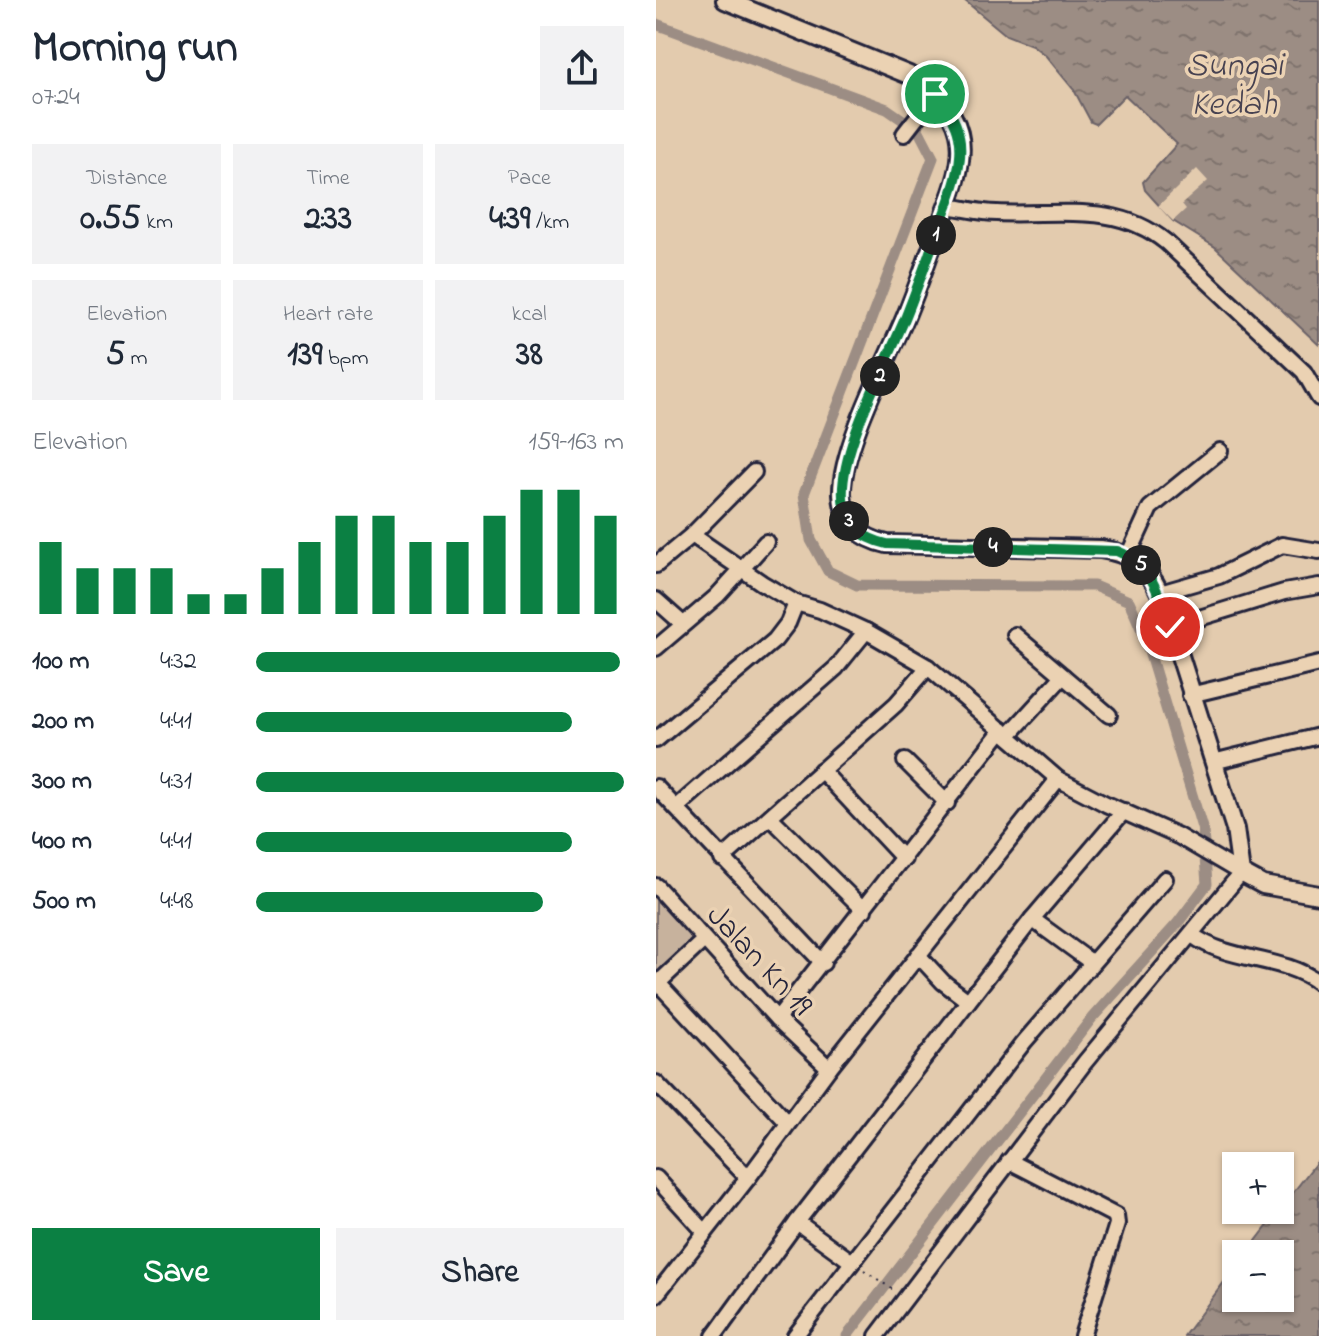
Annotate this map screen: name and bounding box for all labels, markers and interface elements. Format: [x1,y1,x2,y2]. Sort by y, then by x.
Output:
text: Morning run [32,17,238,81]
button: share [540,26,624,110]
water label: Sungai Kedah [1185,42,1286,131]
pin [901,60,969,128]
icon: arrive [913,72,957,116]
text: 07:24 [32,79,80,117]
text: Distance [86,163,167,195]
text: Time [306,163,350,195]
text: Pace [508,163,551,195]
text: 0.55 [80,195,141,245]
text: 2:33 [304,195,352,245]
text: 4:39 [489,195,530,245]
text: km [141,207,173,239]
text: /km [530,207,569,239]
pin: 1 [916,215,956,255]
text: 1 [933,219,940,251]
text: Elevation [86,299,167,331]
text: Heart rate [283,299,373,331]
text: kcal [512,299,547,331]
text: 5 [106,331,125,381]
text: 139 [287,331,322,381]
text: 38 [516,331,543,381]
text: m [125,343,148,375]
text: bpm [322,343,369,375]
pin: 2 [860,356,900,396]
text: 2 [875,360,885,392]
text: Elevation [32,424,128,462]
text: 159–163 m [528,424,624,462]
pin: 3 [829,501,869,541]
text: 3 [844,505,854,537]
pin: 4 [973,527,1013,567]
text: 4 [988,531,998,563]
pin: 5 [1121,545,1161,585]
text: 5 [1135,549,1147,581]
pin [1136,593,1204,661]
icon: check [1148,605,1192,649]
text: 100 m [32,643,89,681]
text: 4:32 [160,643,197,681]
text: 200 m [32,703,94,741]
text: 4:41 [160,703,192,741]
text: 300 m [32,763,92,801]
text: 4:31 [160,763,192,801]
text: 400 m [32,823,92,861]
text: 4:41 [160,823,192,861]
text: 500 m [32,883,96,921]
text: 4:48 [160,883,193,921]
street label: Jalan Kn 19 [694,895,823,1028]
map controls [1222,1152,1294,1312]
button: + [1222,1152,1294,1224]
button: Save [32,1228,320,1320]
button: Share [336,1228,624,1320]
button: − [1222,1240,1294,1312]

